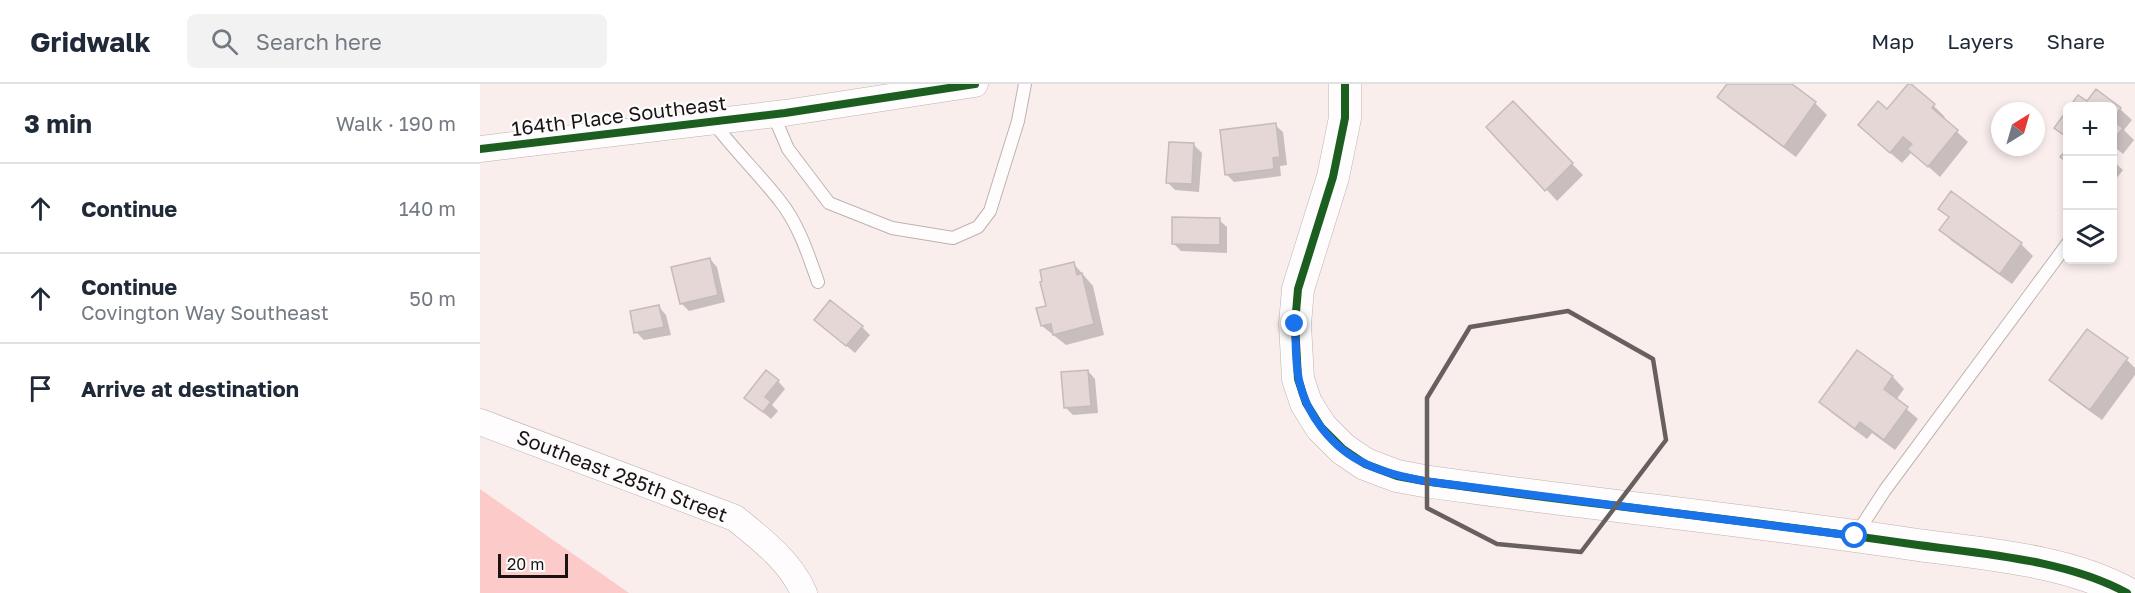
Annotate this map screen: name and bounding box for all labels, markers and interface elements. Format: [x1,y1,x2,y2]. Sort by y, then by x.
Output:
search box [187,14,607,68]
text: Gridwalk [30,25,151,58]
icon: search [208,25,241,58]
text: Search here [256,28,382,55]
text: Map [1871,28,1914,54]
text: Layers [1947,28,2014,54]
text: Share [2047,28,2105,54]
street label: 164th Place Southeast [510,90,728,140]
north arrow [1991,102,2045,156]
map controls [2063,102,2117,264]
button: + [2063,102,2117,156]
text: 3 min [24,108,92,139]
text: Walk · 190 m [336,111,456,135]
button: − [2063,156,2117,210]
icon: ahead [24,192,57,225]
text: Continue [81,195,177,222]
text: 140 m [399,196,456,220]
button: layers [2063,210,2117,264]
text: Continue [81,273,177,300]
icon: ahead [24,282,57,315]
text: 50 m [409,286,456,310]
text: Covington Way Southeast [81,300,329,324]
route end [1281,310,1307,336]
icon: arrive [24,372,57,405]
text: Arrive at destination [81,375,299,402]
street label: Southeast 285th Street [514,424,731,526]
route start [1841,522,1867,548]
scale bar [498,551,568,578]
text: 20 m [507,554,544,574]

